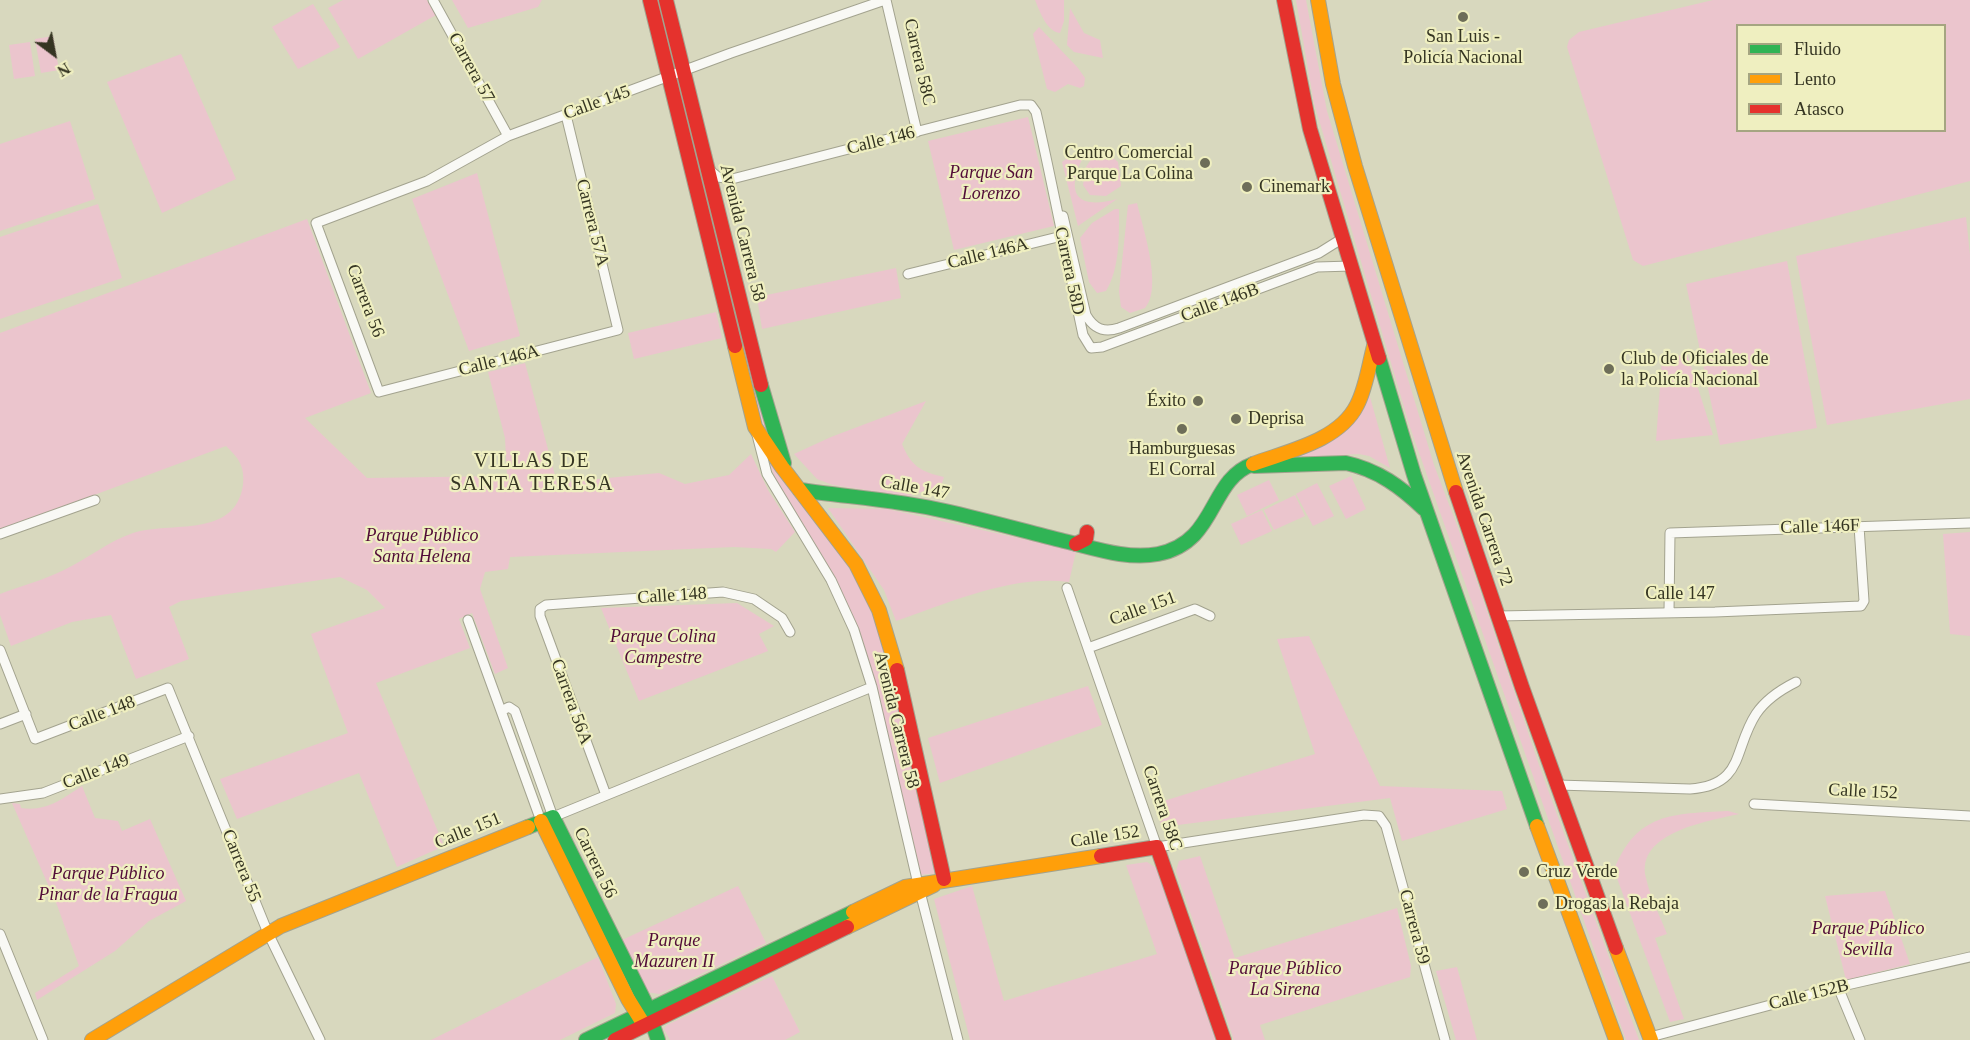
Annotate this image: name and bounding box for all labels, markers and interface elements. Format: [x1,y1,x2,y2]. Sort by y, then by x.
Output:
marker: San Luis - Policía Nacional [1456,10,1470,24]
street label: Carrera 58C [899,16,939,108]
north arrow [24,24,84,84]
legend [1736,24,1946,132]
place label: San Luis - Policía Nacional [1403,26,1523,68]
street label: Carrera 57 [443,29,499,107]
text: Fluido [1794,39,1841,59]
text: N [54,59,73,80]
text: Lento [1794,69,1836,89]
street label: Calle 145 [561,81,633,125]
text: Atasco [1794,99,1844,119]
street label: Calle 146 [845,122,917,160]
place label: Centro Comercial Parque La Colina [1065,142,1193,184]
marker: Centro Comercial Parque La Colina [1198,156,1212,170]
street label: Avenida Carrera 58 [715,162,769,304]
park label: Parque San Lorenzo [949,162,1033,204]
place label: Cinemark [1259,176,1330,198]
street label: Carrera 57A [571,177,613,269]
marker: Cinemark [1240,180,1254,194]
street label: Carrera 58D [1049,225,1089,317]
street label: Calle 146A [945,234,1031,274]
street label: Carrera 56 [341,261,389,341]
street label: Calle 146B [1178,279,1262,327]
street label: Calle 146A [456,341,542,381]
place label: Club de Oficiales de la Policía Nacional [1621,348,1768,391]
marker: Club de Oficiales de la Policía Nacional [1602,362,1616,376]
place label: Éxito [1147,390,1186,412]
marker: Éxito [1191,394,1205,408]
place label: Deprisa [1248,408,1304,430]
marker: Deprisa [1229,412,1243,426]
marker: Hamburguesas El Corral [1175,422,1189,436]
place label: Hamburguesas El Corral [1129,438,1235,480]
street label: Avenida Carrera 72 [1451,449,1517,589]
district label: VILLAS DE SANTA TERESA [450,450,614,497]
street label: Calle 147 [879,471,951,505]
street label: Calle 146F [1780,515,1860,539]
park label: Parque Público Santa Helena [366,525,478,568]
street label: Calle 148 [637,583,707,609]
street label: Calle 147 [1645,583,1715,605]
street label: Calle 151 [1107,587,1179,631]
park label: Parque Colina Campestre [610,626,716,668]
street label: Avenida Carrera 58 [869,649,923,791]
street label: Carrera 56A [546,656,596,748]
street label: Calle 148 [66,691,138,737]
street label: Calle 149 [60,749,132,795]
street label: Carrera 58C [1137,763,1187,853]
street label: Calle 152 [1828,779,1898,805]
street label: Calle 151 [432,808,504,854]
street label: Calle 152 [1069,821,1141,853]
street label: Carrera 56 [569,824,621,902]
street label: Carrera 55 [217,827,265,905]
place label: Cruz Verde [1536,861,1617,883]
park label: Parque Público Pinar de la Fragua [38,863,178,906]
marker: Cruz Verde [1517,865,1531,879]
street label: Carrera 59 [1394,887,1434,967]
place label: Drogas la Rebaja [1555,893,1679,915]
marker: Drogas la Rebaja [1536,897,1550,911]
park label: Parque Público Sevilla [1812,918,1924,960]
park label: Parque Mazuren II [634,930,714,972]
park label: Parque Público La Sirena [1229,958,1341,1000]
street label: Calle 152B [1767,975,1851,1015]

